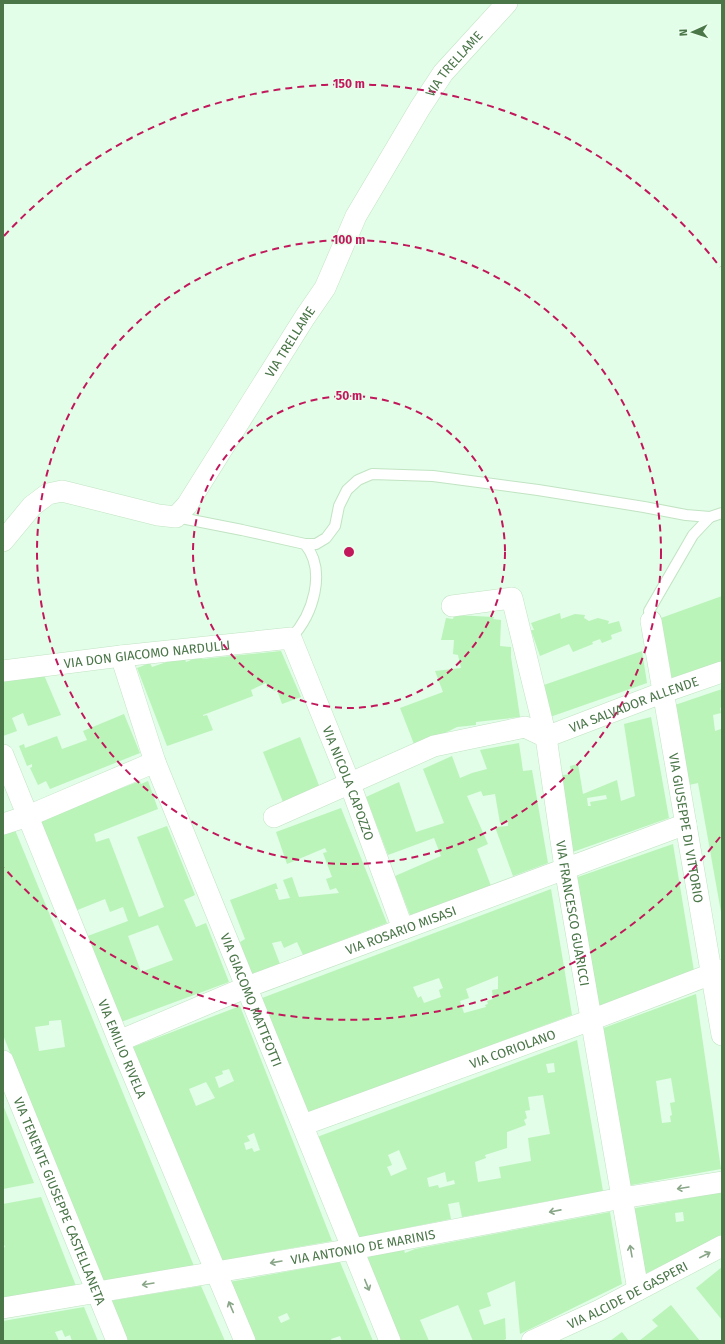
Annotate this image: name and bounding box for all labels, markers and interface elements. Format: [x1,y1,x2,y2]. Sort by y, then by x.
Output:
north arrow [673,12,713,52]
street label: VIA TRELLAME [422,28,485,99]
text: N [677,29,690,36]
text: 150 m [333,77,365,91]
text: 100 m [333,233,365,247]
street label: VIA TRELLAME [262,303,318,380]
text: 50 m [336,389,362,403]
centre of rings [342,545,356,559]
street label: VIA DON GIACOMO NARDULLI [63,637,231,671]
street label: VIA SALVADOR ALLENDE [567,673,700,735]
street label: VIA NICOLA CAPOZZO [320,724,377,842]
street label: VIA GIUSEPPE DI VITTORIO [666,752,707,904]
street label: VIA FRANCESCO GUARICCI [554,840,593,987]
street label: VIA ROSARIO MISASI [343,903,458,957]
street label: VIA GIACOMO MATTEOTTI [218,931,285,1069]
street label: VIA EMILIO RIVELA [95,997,150,1101]
street label: VIA CORIOLANO [467,1026,558,1071]
street label: VIA TENENTE GIUSEPPE CASTELLANETA [11,1095,109,1307]
one-way arrow [677,1185,690,1193]
one-way arrow [549,1207,562,1215]
street label: VIA ANTONIO DE MARINIS [289,1226,436,1267]
one-way arrow [627,1245,635,1258]
one-way arrow [698,1251,710,1258]
one-way arrow [270,1258,283,1266]
street label: VIA ALCIDE DE GASPERI [565,1258,690,1331]
one-way arrow [364,1278,372,1290]
one-way arrow [142,1280,155,1288]
one-way arrow [227,1301,234,1313]

